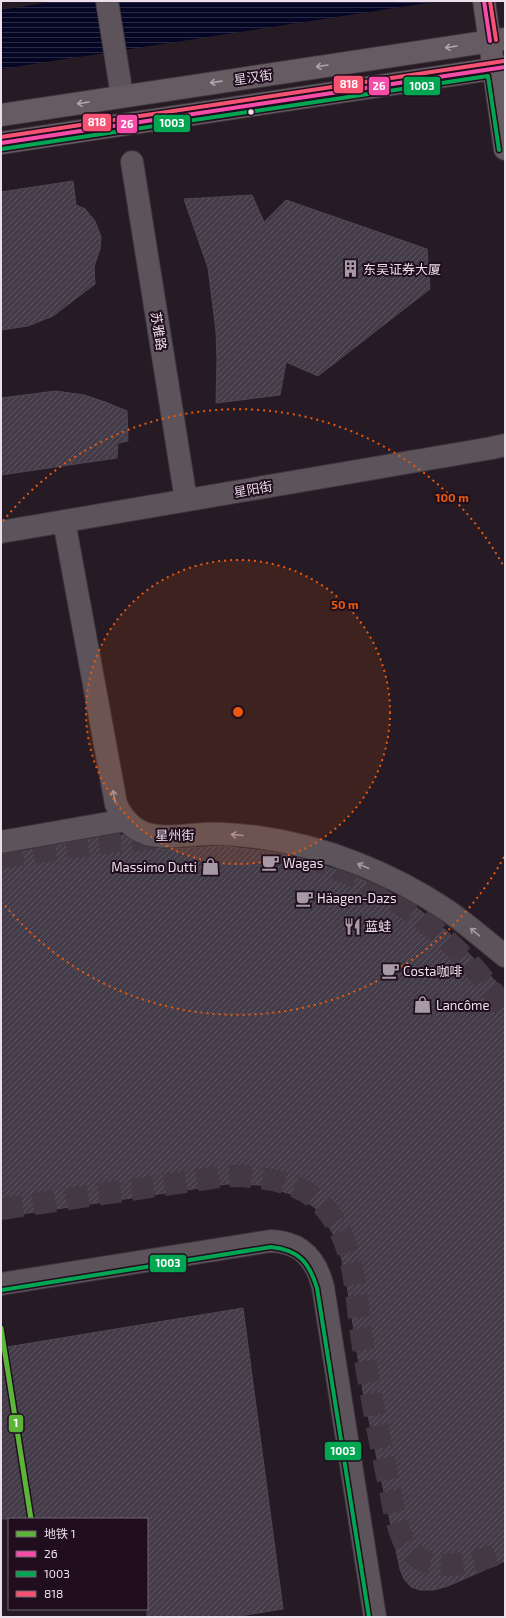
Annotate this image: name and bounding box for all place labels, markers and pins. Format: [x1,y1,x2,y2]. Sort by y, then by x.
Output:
unlabelled marker [246,107,256,117]
building icon: 东吴证券大厦 [340,259,360,279]
place label: 东吴证券大厦 [363,261,441,277]
centre of rings [231,705,245,719]
cafe icon: Wagas [260,853,280,873]
place label: Wagas [283,855,323,871]
shop icon: Massimo Dutti [200,857,220,877]
place label: Massimo Dutti [111,859,197,875]
cafe icon: Häagen-Dazs [294,888,314,908]
place label: Häagen-Dazs [317,890,397,906]
restaurant icon: 蓝蛙 [342,916,362,936]
place label: 蓝蛙 [365,918,391,934]
cafe icon: Costa咖啡 [380,961,400,981]
place label: Costa咖啡 [403,963,463,979]
shop icon: Lancôme [413,995,433,1015]
place label: Lancôme [436,997,489,1013]

